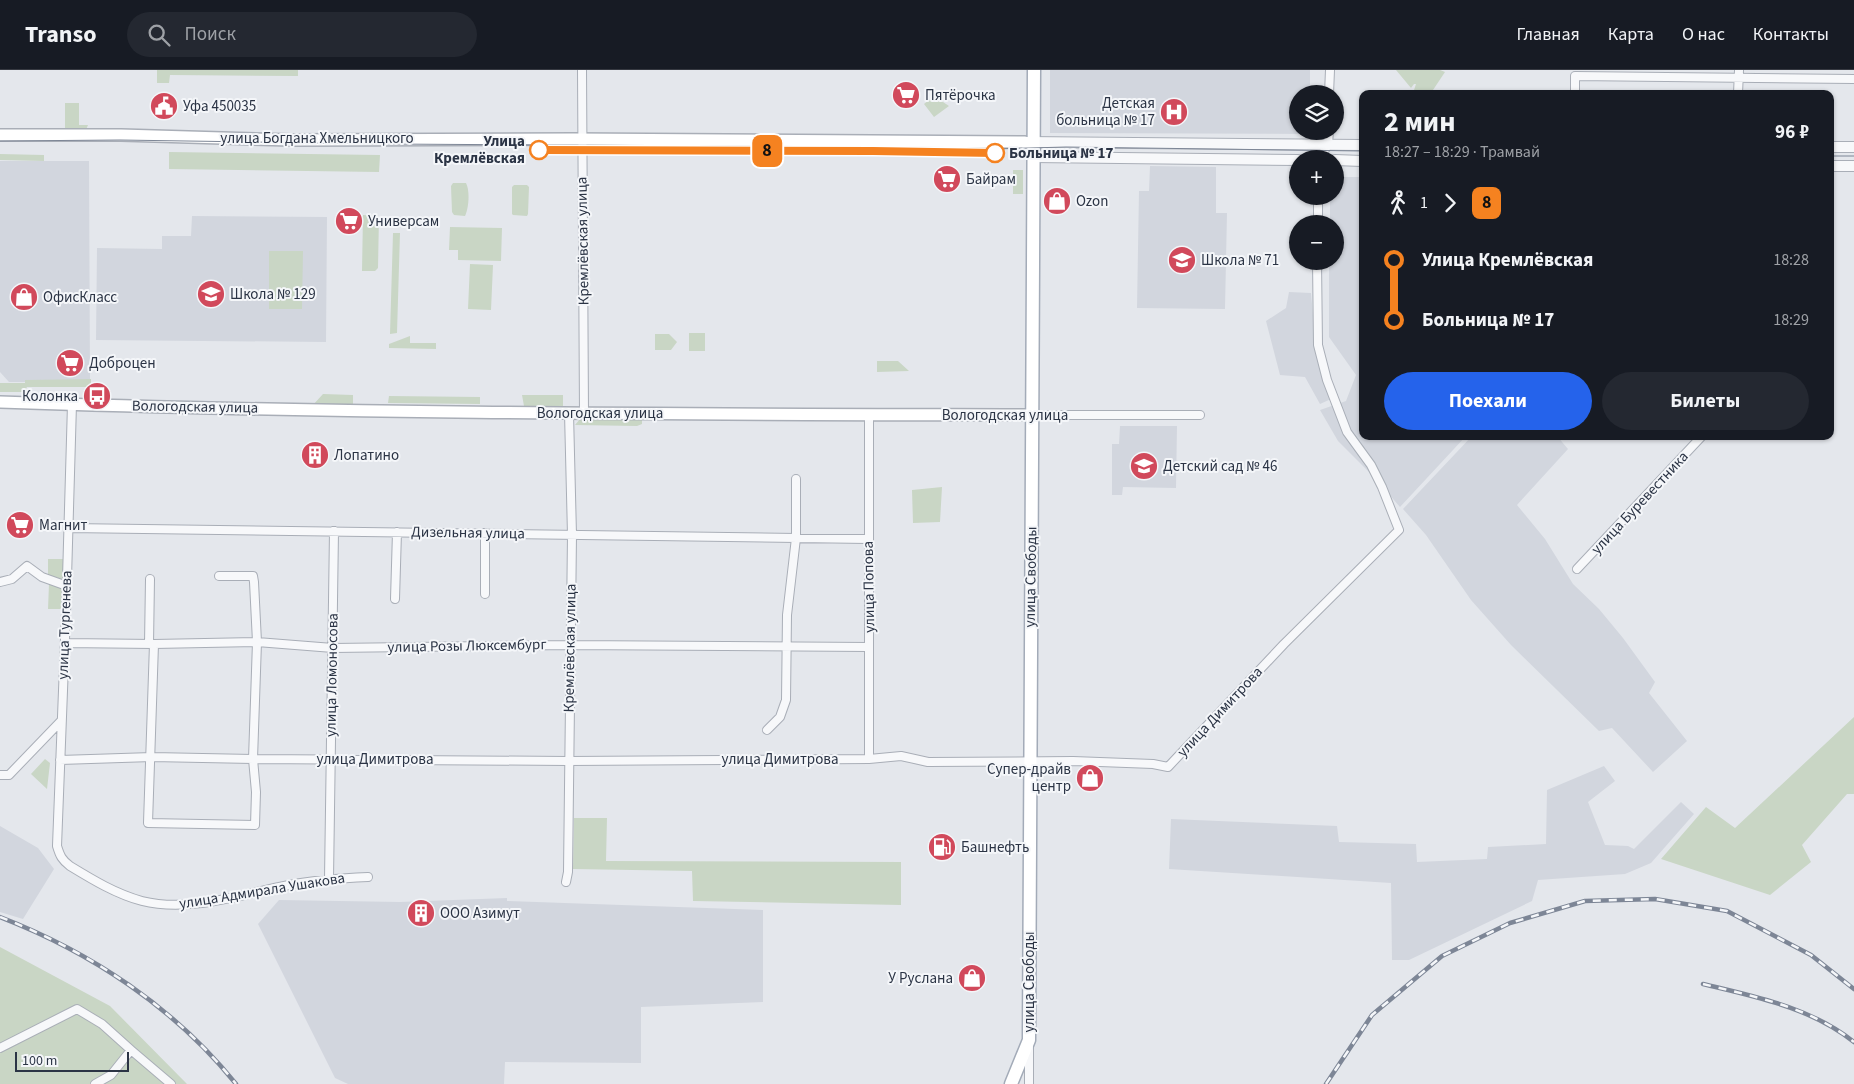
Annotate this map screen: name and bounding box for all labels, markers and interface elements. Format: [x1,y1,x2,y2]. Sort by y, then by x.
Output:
search box [127,12,477,57]
text: Transo [25,17,97,52]
icon: search [145,21,173,49]
text: Поиск [185,21,236,48]
text: Главная [1517,22,1580,47]
text: Карта [1608,22,1654,47]
text: О нас [1682,22,1725,47]
text: Контакты [1753,22,1829,47]
supermarket icon: Пятёрочка [891,80,921,110]
place label: Пятёрочка [925,85,996,106]
map controls [1289,85,1344,270]
button: layers [1289,85,1344,140]
public building icon: Уфа 450035 [149,91,179,121]
place label: Детская больница № 17 [1056,93,1155,131]
place label: Уфа 450035 [183,96,256,117]
hospital icon: Детская больница № 17 [1159,97,1189,127]
text: 2 мин [1384,102,1455,142]
text: 96 ₽ [1775,119,1809,146]
street label: улица Богдана Хмельницкого [220,128,414,149]
place label: Улица Кремлёвская [434,131,525,169]
line badge: 8 [751,135,783,167]
text: 8 [762,138,772,163]
marker: Улица Кремлёвская [529,140,549,160]
text: 18:27 – 18:29 · Трамвай [1384,141,1540,163]
marker: Больница № 17 [985,143,1005,163]
place label: Больница № 17 [1009,143,1114,164]
button: + [1289,150,1344,205]
supermarket icon: Байрам [932,164,962,194]
place label: Байрам [966,169,1016,190]
street label: Кремлёвская улица [571,176,595,306]
shop icon: Ozon [1042,186,1072,216]
icon: walk [1384,189,1412,217]
icon: forward [1436,189,1464,217]
text: 8 [1482,190,1491,215]
place label: Ozon [1076,191,1108,212]
text: 1 [1420,192,1428,214]
supermarket icon: Универсам [334,206,364,236]
place label: Универсам [368,211,439,232]
button: − [1289,215,1344,270]
school or university icon: Школа № 71 [1167,245,1197,275]
text: Улица Кремлёвская [1422,247,1593,274]
text: 18:28 [1773,249,1809,271]
place label: Школа № 71 [1201,250,1279,271]
school or university icon: Школа № 129 [196,279,226,309]
shop icon: ОфисКласс [9,282,39,312]
place label: Школа № 129 [230,284,316,305]
place label: ОфисКласс [43,287,117,308]
text: Больница № 17 [1422,307,1554,334]
text: 18:29 [1773,309,1809,331]
supermarket icon: Доброцен [55,348,85,378]
place label: Доброцен [89,353,156,374]
button: Поехали [1384,372,1592,430]
button: Билеты [1602,372,1809,430]
bus stop icon: Колонка [82,381,112,411]
place label: Колонка [22,386,78,407]
street label: Вологодская улица [132,395,258,419]
street label: Вологодская улица [537,403,663,424]
street label: Вологодская улица [942,405,1068,426]
building icon: Лопатино [300,440,330,470]
place label: Лопатино [334,445,399,466]
street label: улица Буревестника [1587,447,1693,559]
school or university icon: Детский сад № 46 [1129,451,1159,481]
place label: Детский сад № 46 [1163,456,1277,477]
supermarket icon: Магнит [5,510,35,540]
place label: Магнит [39,515,88,536]
street label: Дизельная улица [411,522,525,544]
street label: улица Свободы [1020,526,1042,628]
street label: улица Попова [858,541,880,633]
street label: улица Тургенева [53,570,77,680]
street label: Кремлёвская улица [558,583,582,713]
street label: улица Ломоносова [320,613,344,737]
street label: улица Розы Люксембург [387,634,547,658]
street label: улица Димитрова [1172,662,1268,762]
street label: улица Димитрова [317,749,433,770]
street label: улица Димитрова [722,749,838,770]
place label: Супер-драйв центр [987,759,1071,797]
shop icon: Супер-драйв центр [1075,763,1105,793]
fuel station icon: Башнефть [927,832,957,862]
place label: Башнефть [961,837,1029,858]
street label: улица Адмирала Ушакова [178,868,346,914]
building icon: ООО Азимут [406,898,436,928]
place label: ООО Азимут [440,903,520,924]
street label: улица Свободы [1019,931,1040,1033]
shop icon: У Руслана [957,963,987,993]
place label: У Руслана [888,968,953,989]
scale bar [15,1049,129,1072]
text: 100 m [22,1051,57,1071]

